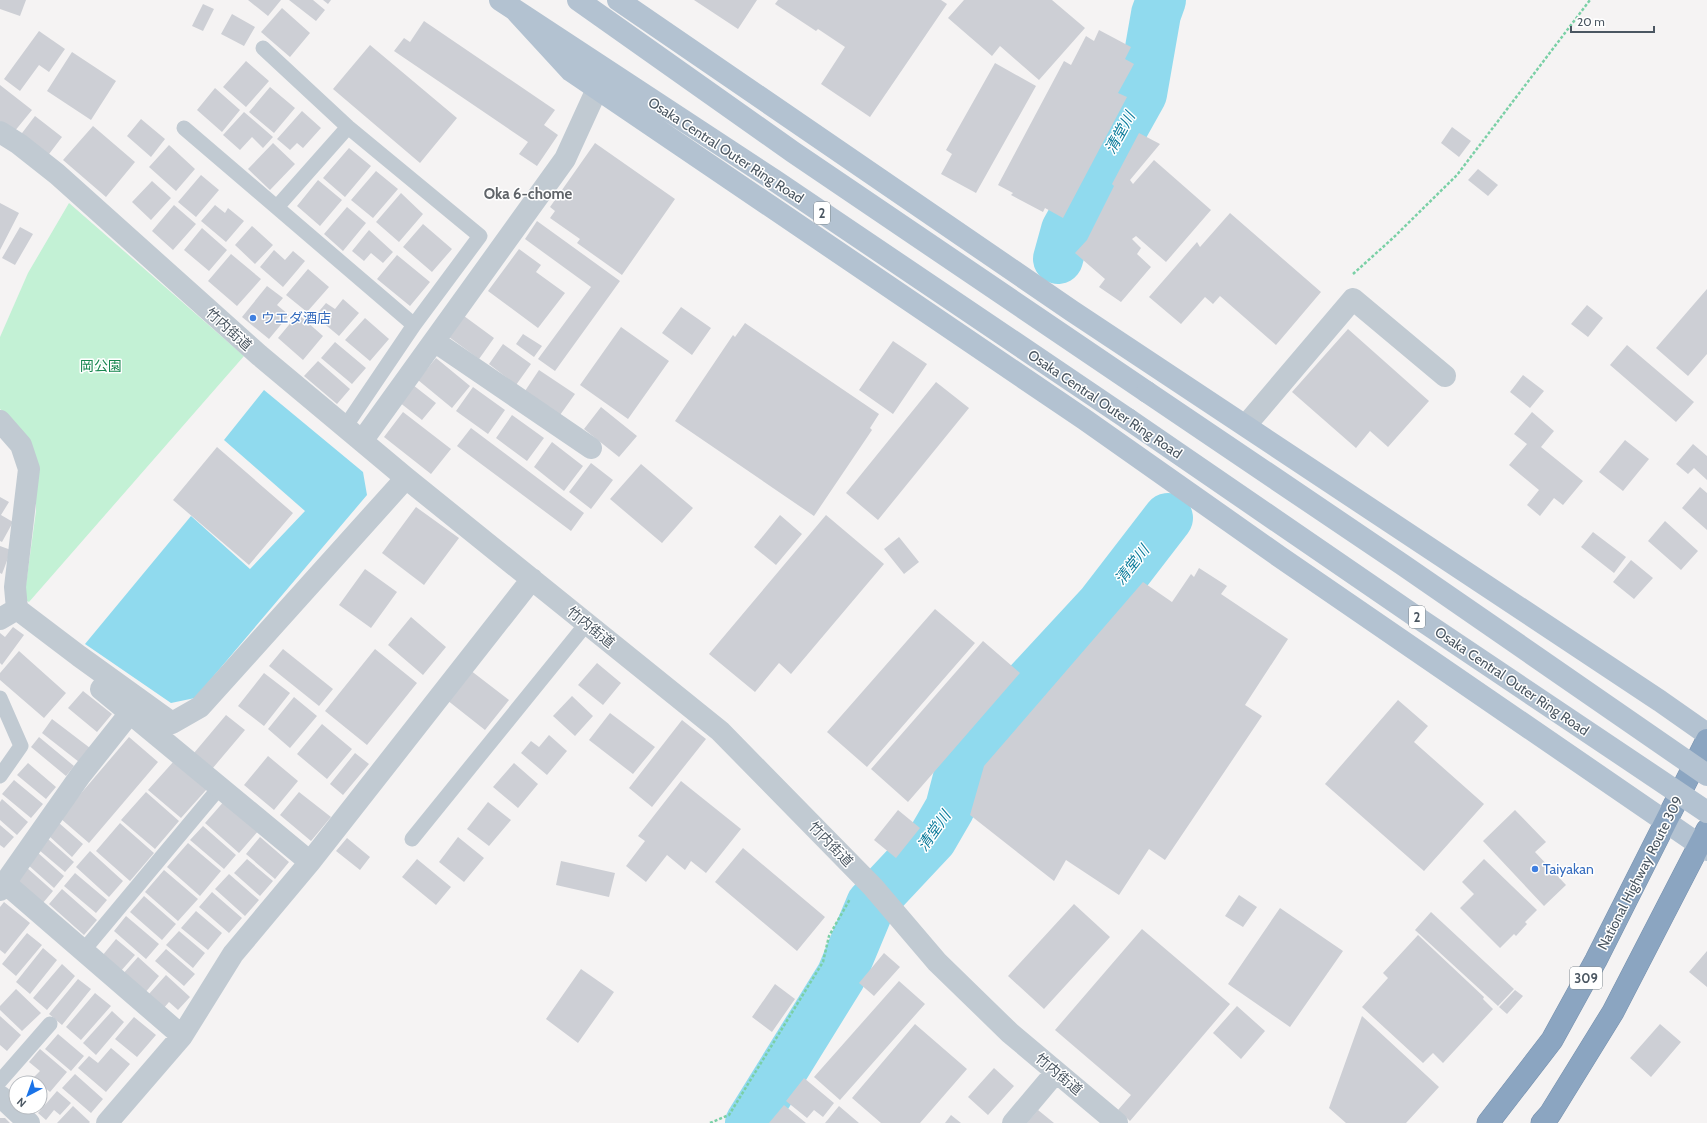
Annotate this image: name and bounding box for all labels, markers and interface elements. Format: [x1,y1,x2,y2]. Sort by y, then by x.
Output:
scale bar [1571,8,1654,34]
text: 20 m [1577,14,1605,29]
street label: Osaka Central Outer Ring Road [645,93,807,207]
water label: 清堂川 [1101,107,1140,157]
district label: Oka 6-chome [484,185,572,203]
road number: 2 [814,202,830,224]
street label: 竹内街道 [202,304,256,354]
place label: ウエダ酒店 [261,309,331,327]
marker: ウエダ酒店 [248,313,258,323]
street label: Osaka Central Outer Ring Road [1025,346,1185,462]
park label: 岡公園 [80,357,122,375]
water label: 清堂川 [1111,540,1154,588]
street label: 竹内街道 [564,602,618,652]
road number: 2 [1409,606,1425,628]
street label: Osaka Central Outer Ring Road [1432,623,1592,739]
street label: National Highway Route 309 [1593,793,1687,953]
water label: 清堂川 [914,806,955,855]
street label: 竹内街道 [805,818,857,870]
place label: Taiyakan [1543,860,1594,878]
marker: Taiyakan [1530,864,1540,874]
road number: 309 [1570,967,1602,989]
street label: 竹内街道 [1032,1049,1086,1099]
north arrow [8,1075,48,1115]
text: N [14,1095,29,1110]

